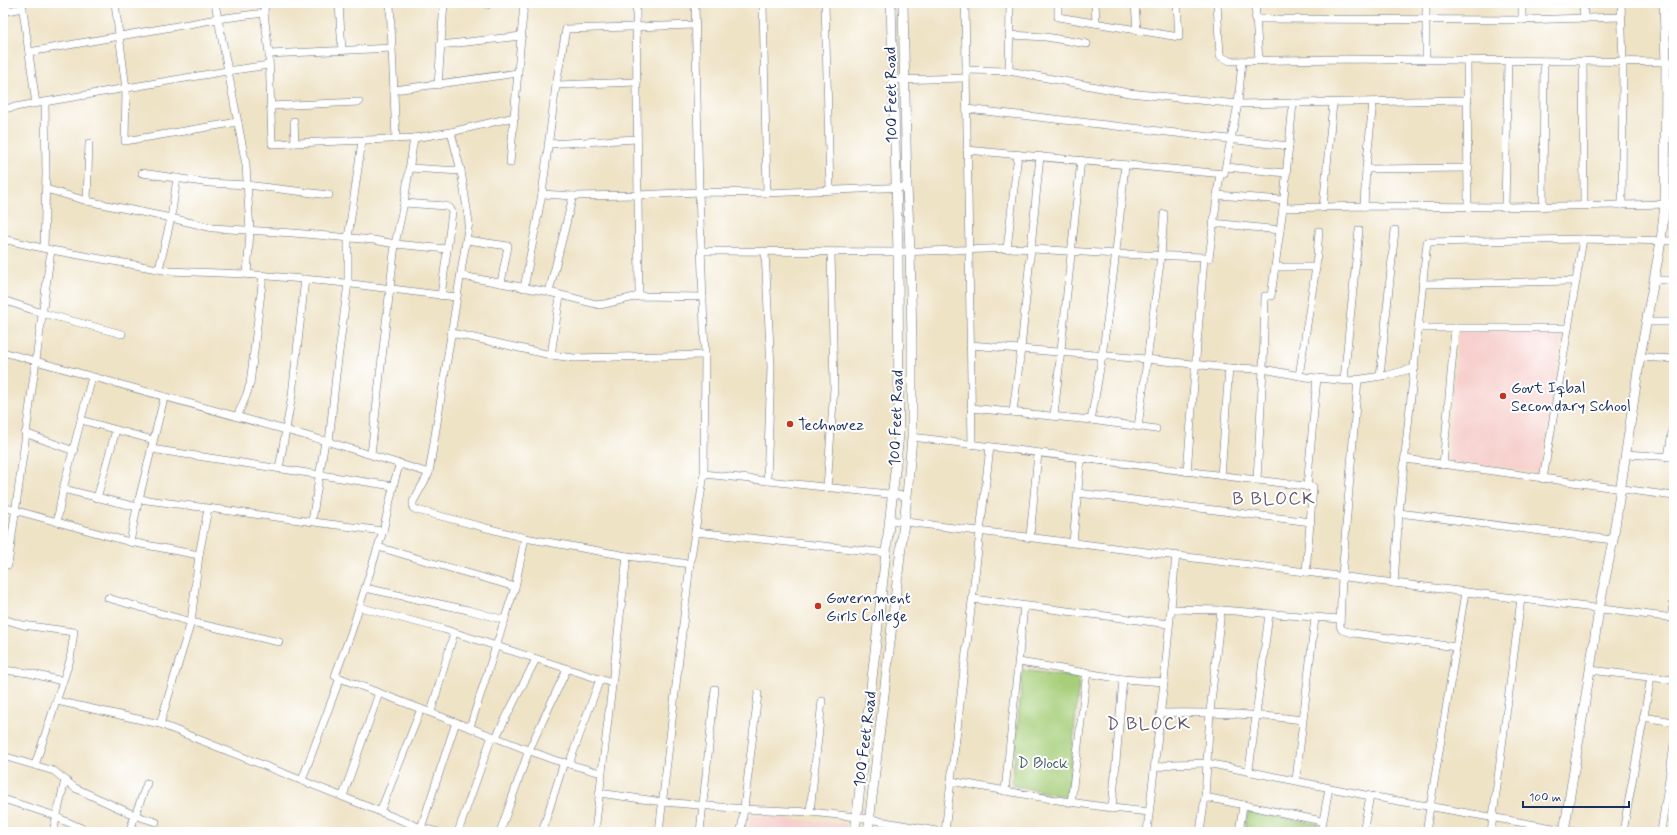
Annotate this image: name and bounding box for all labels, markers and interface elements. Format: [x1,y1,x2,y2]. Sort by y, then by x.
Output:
street label: 100 Feet Road [880,46,903,144]
street label: 100 Feet Road [884,369,909,467]
place label: Govt Iqbal Secondary School [1511,378,1631,417]
marker: Govt Iqbal Secondary School [1498,391,1508,401]
place label: Technovez [798,415,864,436]
marker: Technovez [785,419,795,429]
district label: B BLOCK [1232,487,1316,511]
place label: Government Girls College [826,588,911,628]
marker: Government Girls College [813,601,823,611]
street label: 100 Feet Road [849,690,882,788]
district label: D BLOCK [1107,712,1191,736]
park label: D Block [1018,753,1068,774]
scale bar [1523,783,1629,809]
text: 100 m [1529,790,1561,806]

